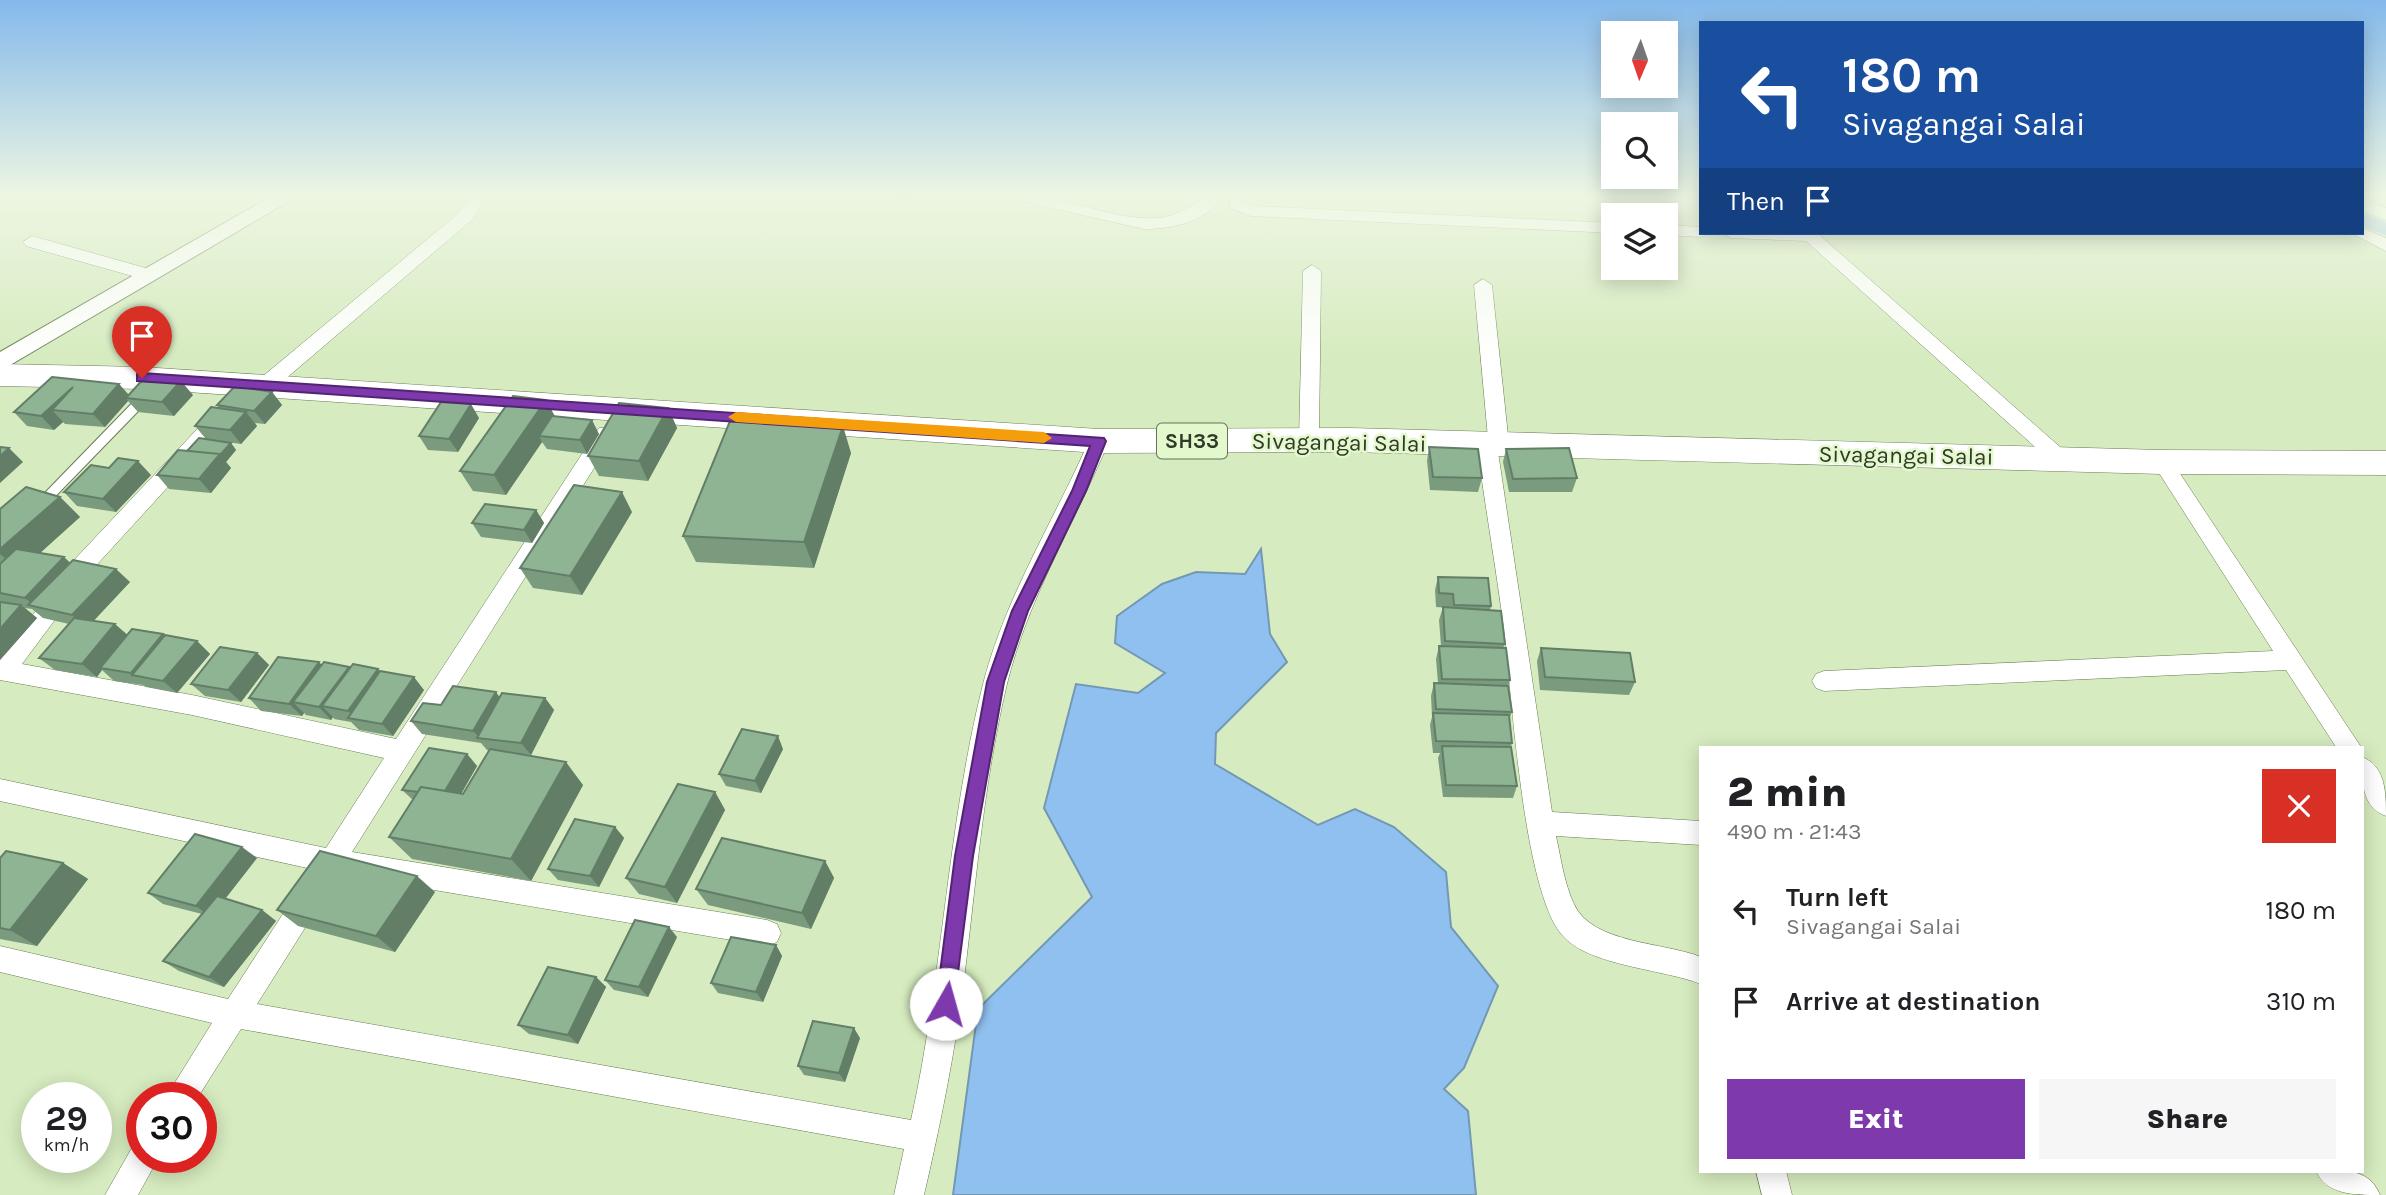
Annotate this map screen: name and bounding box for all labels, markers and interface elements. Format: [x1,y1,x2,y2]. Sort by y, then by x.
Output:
north arrow [1601,21,1678,98]
map controls [1601,21,1678,280]
text: 180 m [1842,47,1981,104]
icon: left [1727,49,1818,140]
text: Sivagangai Salai [1842,106,2085,143]
button: search [1601,112,1678,189]
icon: arrive [1799,182,1837,220]
text: Then [1727,186,1785,217]
button: layers [1601,203,1678,280]
pin [112,306,172,378]
icon: arrive [123,317,161,355]
road number: SH33 [1157,424,1227,458]
street label: Sivagangai Salai [1251,427,1427,458]
street label: Sivagangai Salai [1818,440,1994,471]
text: 2 min [1727,767,1847,817]
button: close [2262,769,2336,843]
text: 490 m · 21:43 [1727,818,1862,845]
text: Turn left [1786,882,1888,913]
icon: left [1727,892,1765,930]
text: 180 m [2266,895,2336,926]
text: Sivagangai Salai [1786,913,1961,940]
position arrow [909,967,983,1041]
icon: arrive [1727,983,1765,1021]
text: Arrive at destination [1786,986,2040,1017]
text: 310 m [2266,986,2336,1017]
button: Exit [1727,1079,2025,1159]
button: Share [2039,1079,2336,1159]
speed limit sign: 30 [126,1082,217,1173]
text: 29 [45,1098,88,1139]
text: km/h [44,1134,89,1156]

